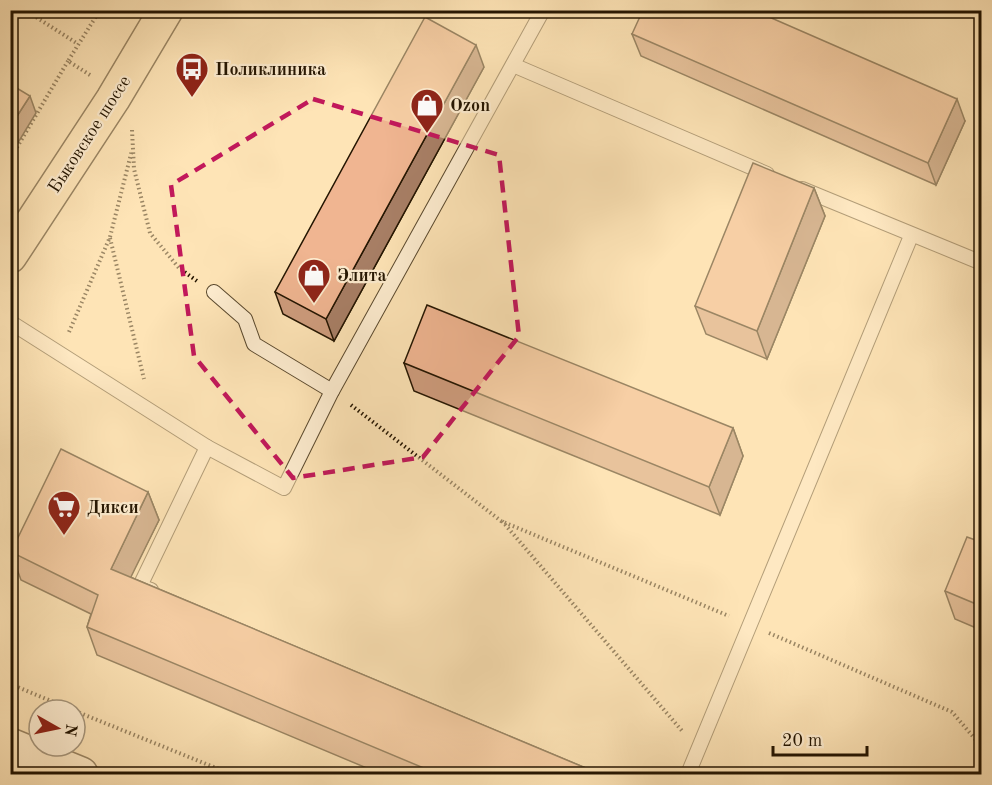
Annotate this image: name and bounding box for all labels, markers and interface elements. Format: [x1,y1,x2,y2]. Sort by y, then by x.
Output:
bus stop icon: Поликлиника [174,51,210,98]
place label: Поликлиника [215,61,326,79]
street label: Быковское шоссе [45,73,134,196]
shop icon: Ozon [409,87,445,134]
place label: Ozon [450,97,490,115]
shop icon: Элита [296,257,332,304]
place label: Элита [337,267,387,285]
supermarket icon: Дикси [46,489,82,536]
place label: Дикси [87,499,139,517]
north arrow [27,698,87,758]
scale bar [773,719,868,757]
text: N [61,723,79,738]
text: 20 m [782,732,822,750]

